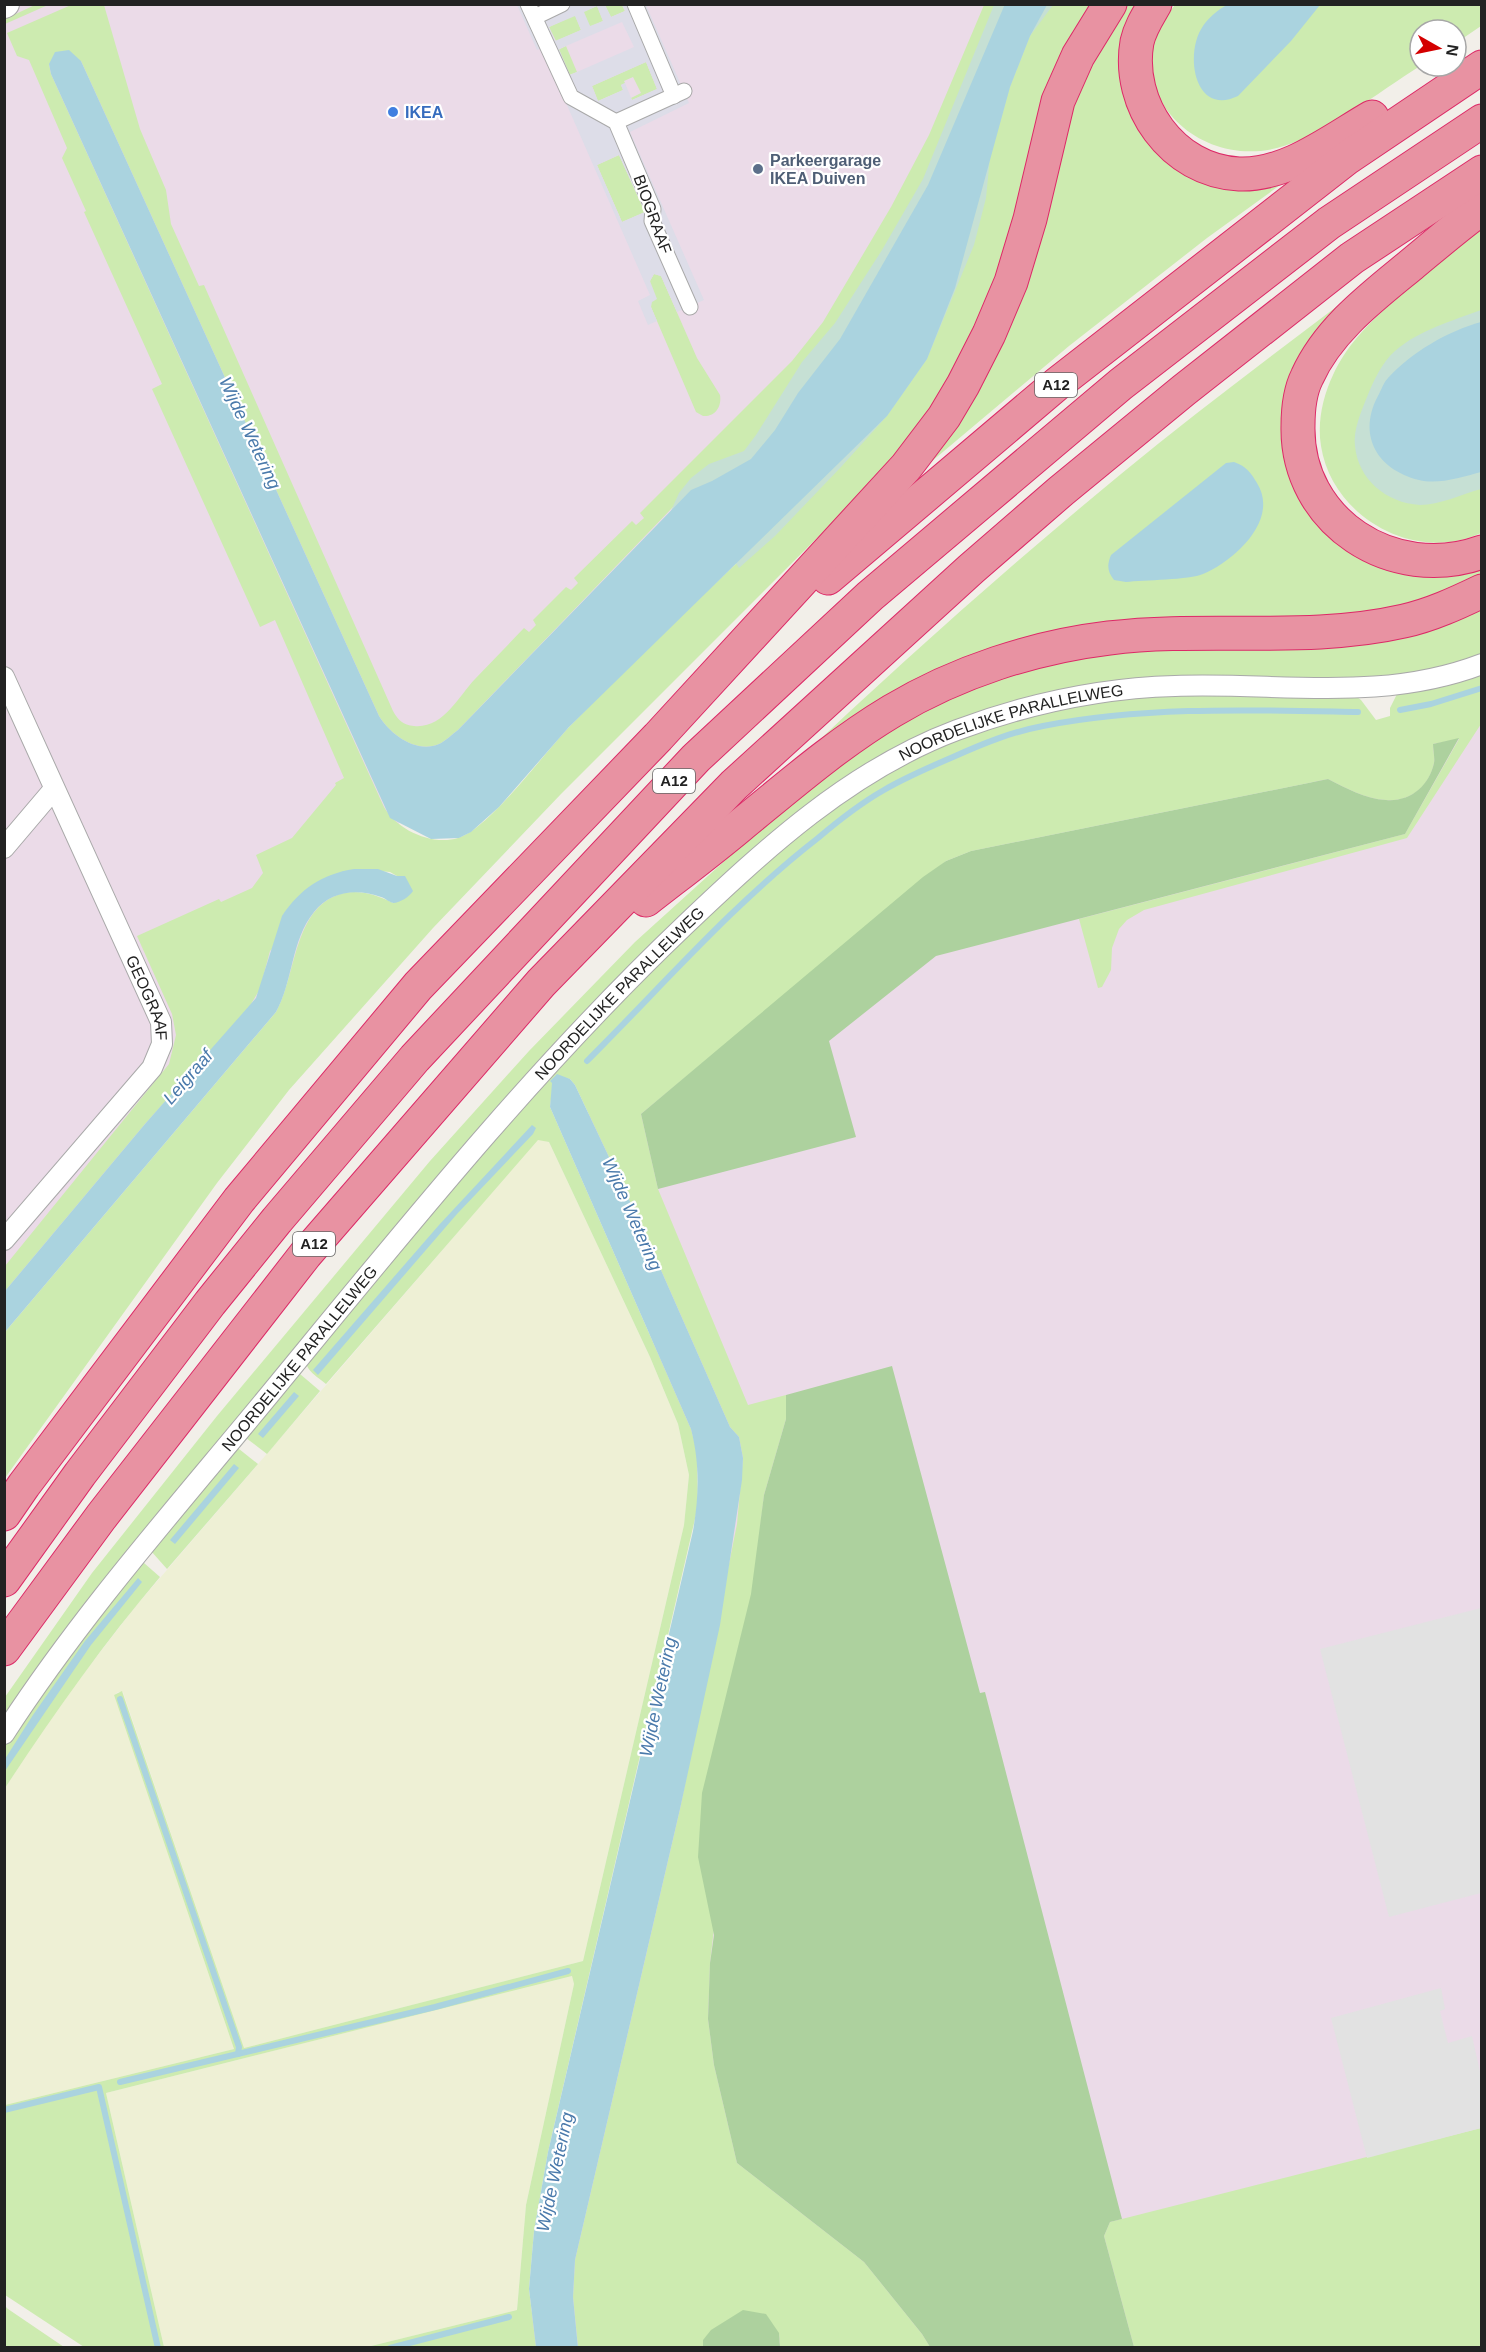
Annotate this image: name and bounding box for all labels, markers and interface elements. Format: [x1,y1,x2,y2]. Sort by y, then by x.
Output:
north arrow [1408,18,1468,78]
text: N [1443,43,1462,57]
place label: IKEA [405,104,444,121]
marker: IKEA [386,105,400,119]
place label: Parkeergarage IKEA Duiven [770,152,881,187]
marker: Parkeergarage IKEA Duiven [751,162,765,176]
street label: BIOGRAAF [630,172,675,256]
road number: A12 [1035,373,1077,397]
water label: Wijde Wetering [215,374,285,492]
street label: NOORDELIJKE PARALLELWEG [896,682,1124,764]
road number: A12 [653,769,695,793]
street label: NOORDELIJKE PARALLELWEG [532,904,707,1083]
street label: GEOGRAAF [123,953,170,1041]
water label: Leigraaf [159,1044,218,1108]
water label: Wijde Wetering [598,1154,666,1274]
road number: A12 [293,1232,335,1256]
street label: NOORDELIJKE PARALLELWEG [218,1263,381,1454]
water label: Wijde Wetering [636,1635,680,1759]
water label: Wijde Wetering [533,2110,577,2234]

